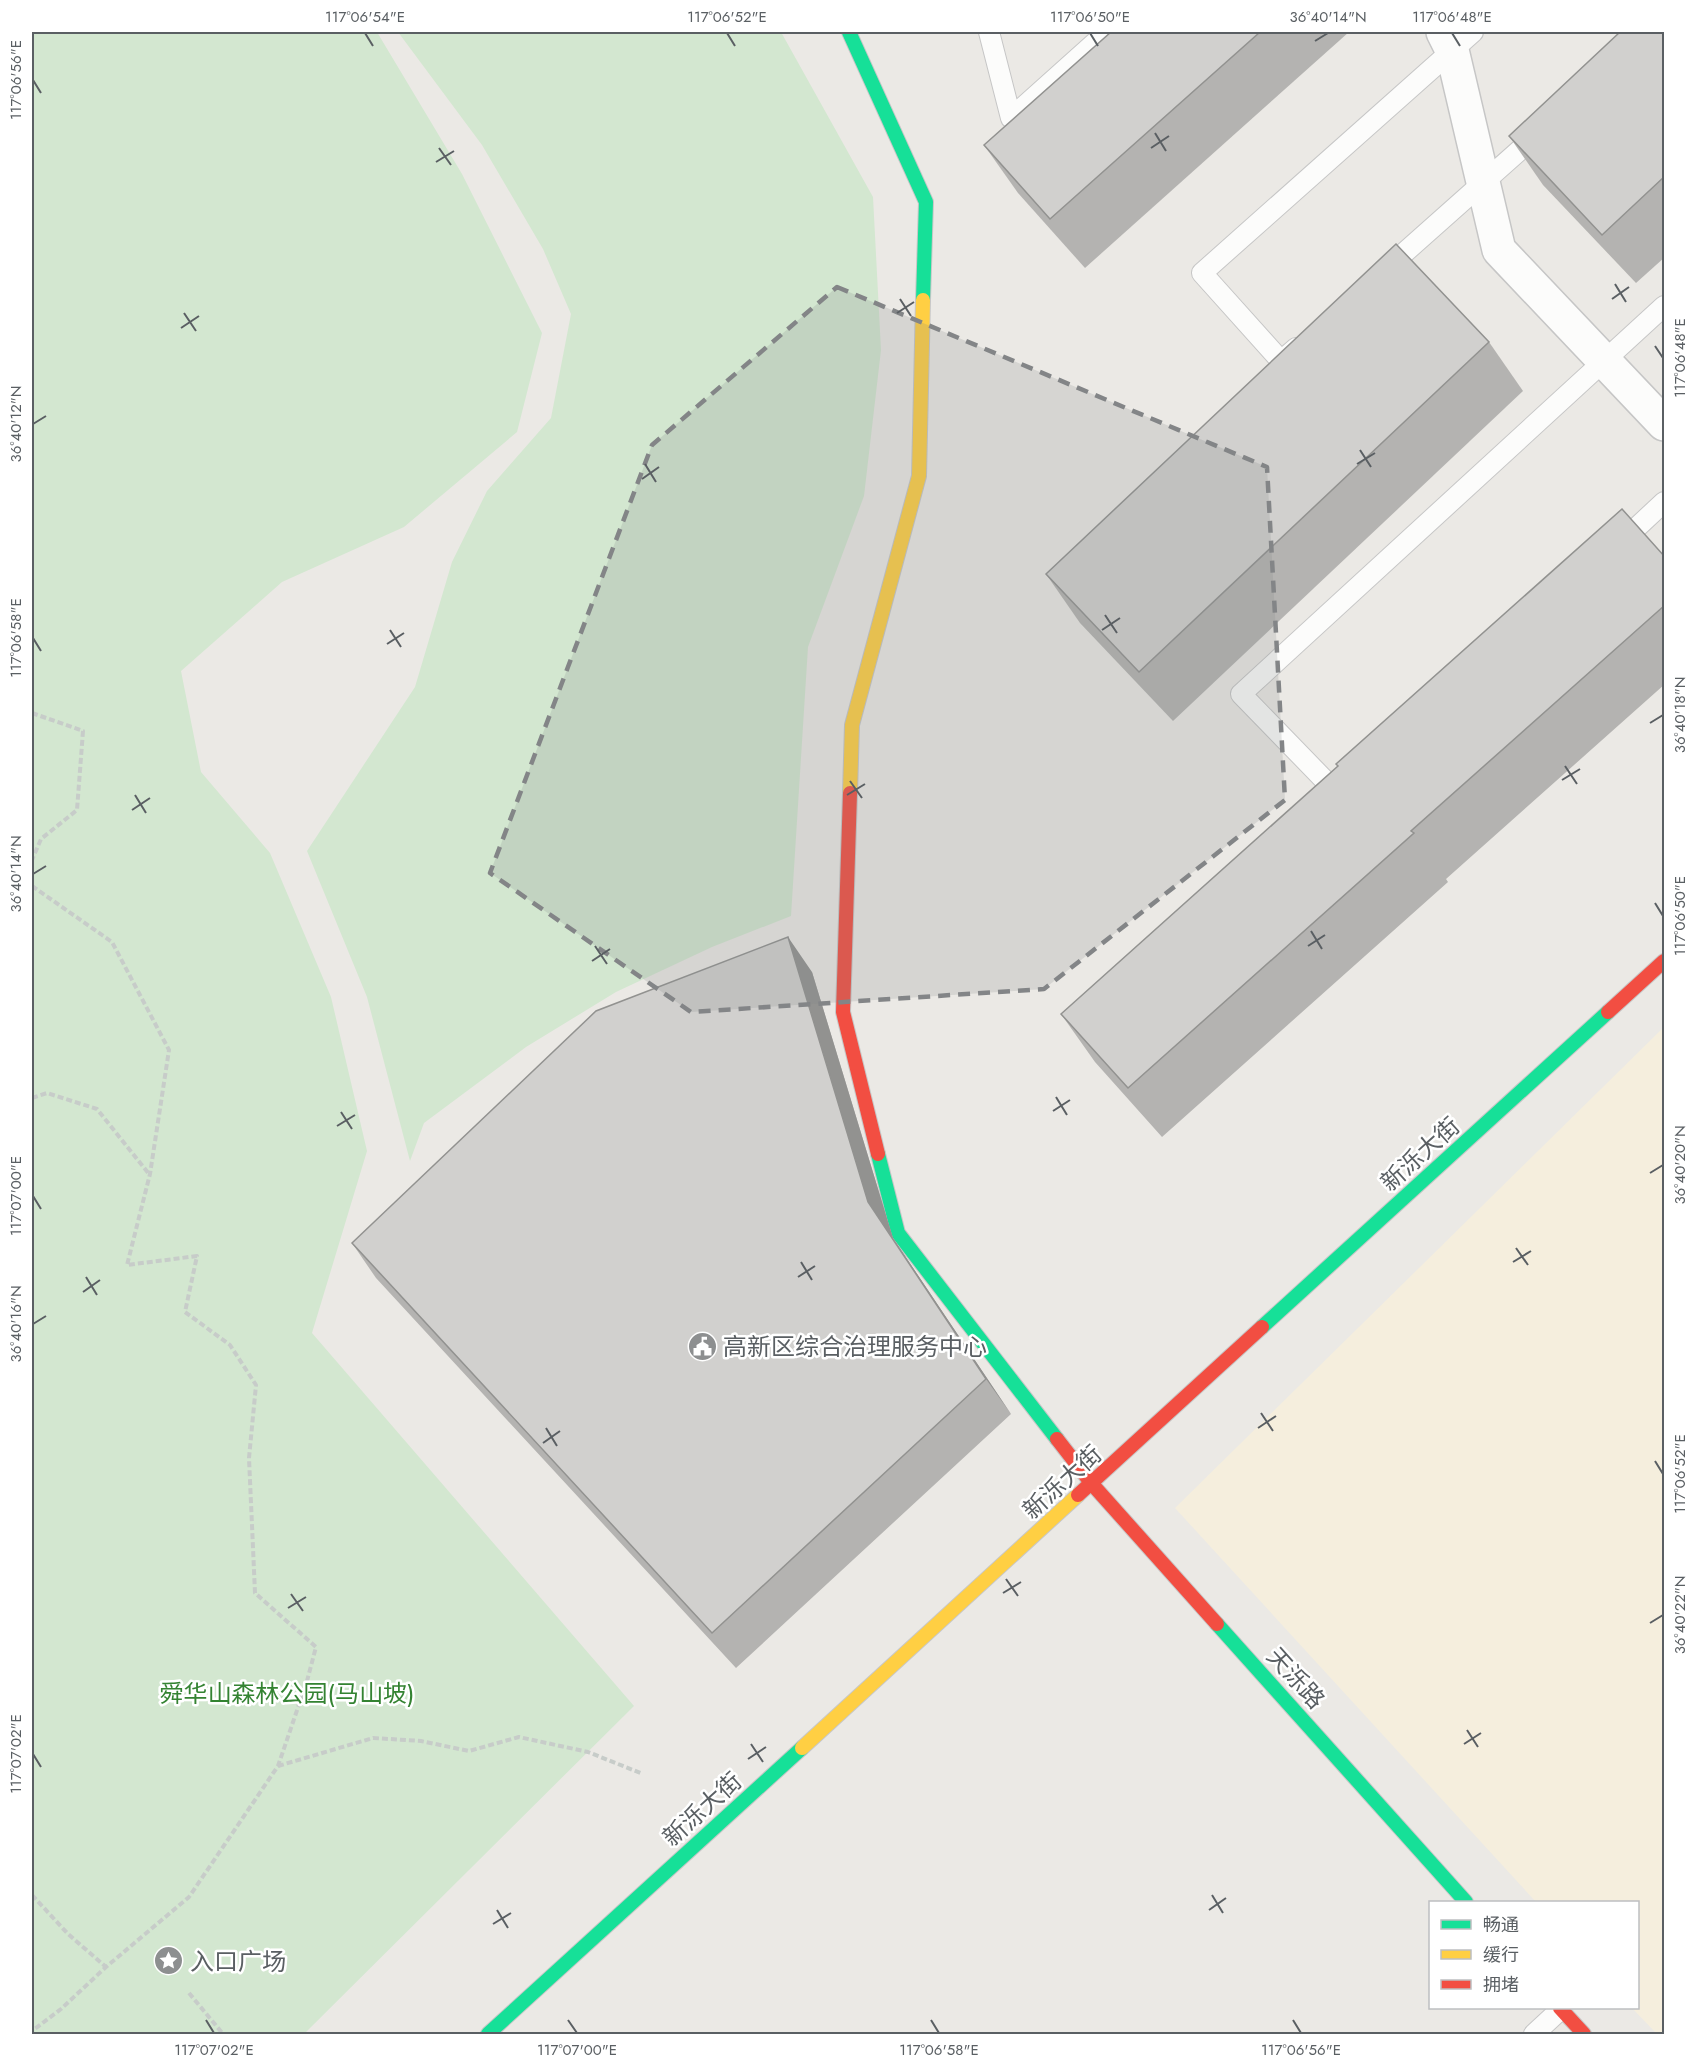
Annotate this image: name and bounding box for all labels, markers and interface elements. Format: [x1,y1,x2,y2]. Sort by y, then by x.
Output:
text: 117°06'54"E [325,6,405,28]
text: 117°06'52"E [687,6,767,28]
text: 117°06'50"E [1050,6,1130,28]
text: 36°40'14"N [1289,6,1367,28]
text: 117°06'48"E [1412,6,1492,28]
text: 117°06'56"E [5,40,27,120]
text: 117°06'48"E [1669,318,1691,398]
text: 36°40'12"N [5,386,27,462]
text: 117°06'58"E [5,598,27,678]
text: 36°40'18"N [1669,677,1691,753]
text: 36°40'14"N [5,835,27,913]
text: 117°06'50"E [1669,876,1691,956]
street label: 新泺大街 [1373,1109,1467,1199]
text: 36°40'20"N [1669,1125,1691,1205]
text: 117°07'00"E [5,1156,27,1236]
text: 36°40'16"N [5,1285,27,1363]
place label: 高新区综合治理服务中心 [723,1329,987,1364]
public building icon: 高新区综合治理服务中心 [686,1330,718,1362]
text: 117°06'52"E [1669,1434,1691,1514]
street label: 新泺大街 [1015,1437,1109,1527]
text: 36°40'22"N [1669,1576,1691,1654]
street label: 天泺路 [1259,1640,1333,1716]
park label: 舜华山森林公园(马山坡) [160,1676,414,1711]
text: 117°07'02"E [5,1714,27,1794]
street label: 新泺大街 [655,1764,749,1854]
legend [1429,1901,1639,2009]
text: 畅通 [1483,1912,1519,1938]
text: 缓行 [1483,1942,1519,1968]
place label: 入口广场 [190,1944,286,1979]
place icon: 入口广场 [153,1945,185,1977]
text: 拥堵 [1483,1972,1519,1998]
text: 117°07'02"E [174,2039,254,2061]
text: 117°07'00"E [537,2039,617,2061]
text: 117°06'58"E [899,2039,979,2061]
text: 117°06'56"E [1261,2039,1341,2061]

